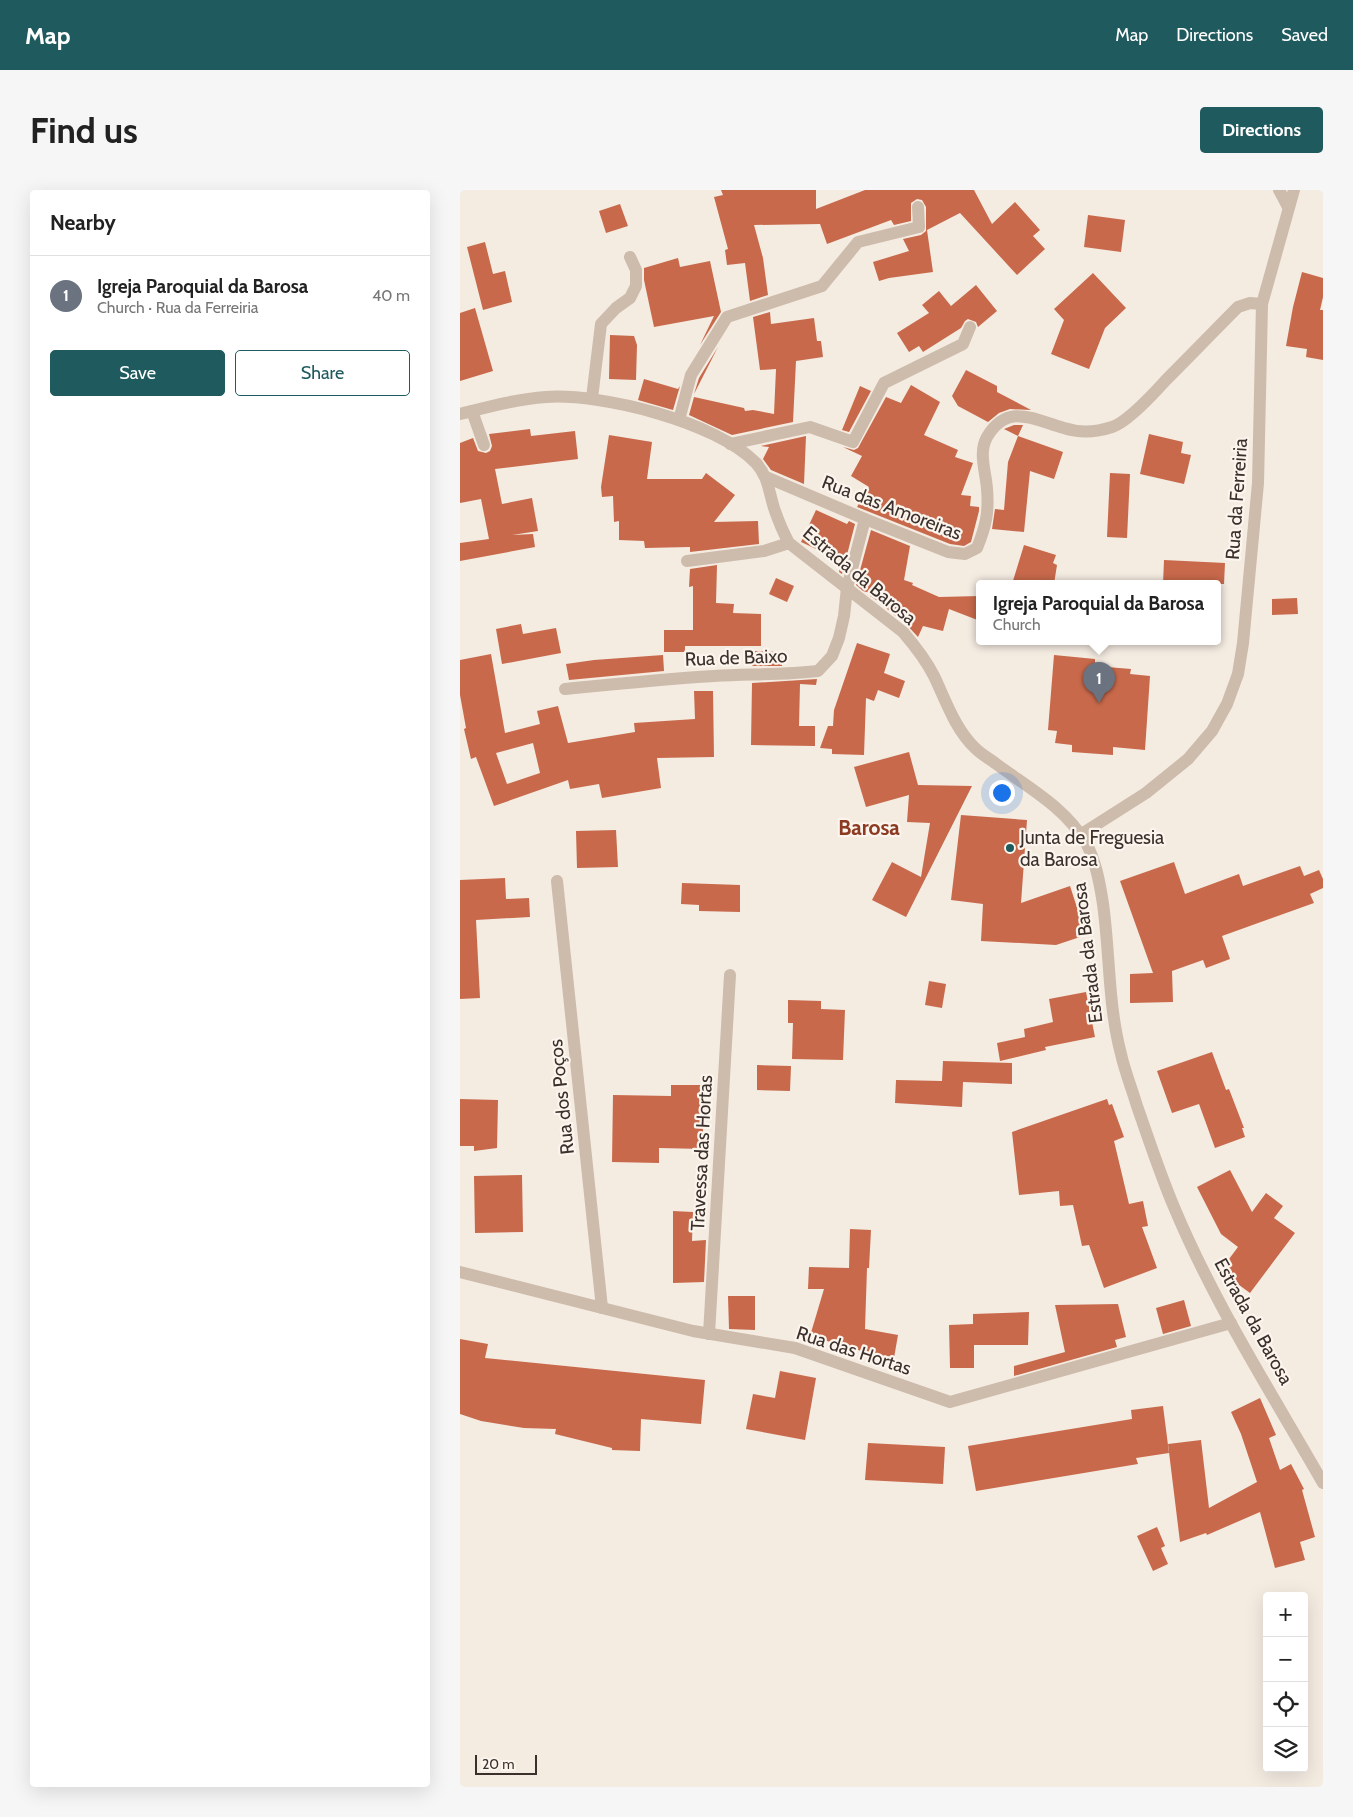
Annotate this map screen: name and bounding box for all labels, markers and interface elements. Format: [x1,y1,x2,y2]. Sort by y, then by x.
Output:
text: Map [25,21,71,50]
text: Map [1115,24,1148,46]
text: Directions [1176,24,1253,46]
text: Saved [1281,24,1328,46]
button: Directions [1200,107,1323,153]
text: Find us [30,109,138,152]
text: Nearby [50,210,116,235]
text: Igreja Paroquial da Barosa [97,275,308,298]
text: 1 [63,286,69,305]
text: 40 m [372,286,410,305]
text: Church · Rua da Ferreiria [97,298,258,317]
button: Save [50,350,225,396]
button: Share [235,350,410,396]
street label: Rua da Ferreiria [1221,437,1252,561]
street label: Rua das Amoreiras [819,470,965,545]
street label: Estrada da Barosa [798,521,921,630]
popup [976,580,1221,645]
text: Igreja Paroquial da Barosa [993,592,1204,615]
text: Church [993,615,1041,634]
street label: Rua de Baixo [684,644,788,671]
pin: 1 [1083,662,1115,703]
your location [989,780,1015,806]
district label: Barosa [838,815,900,840]
place label: Junta de Freguesia da Barosa [1019,826,1164,871]
marker: Junta de Freguesia da Barosa [1004,842,1016,854]
street label: Estrada da Barosa [1067,881,1108,1024]
street label: Rua dos Poços [544,1038,579,1156]
street label: Travessa das Hortas [686,1074,717,1231]
street label: Estrada da Barosa [1209,1254,1298,1389]
street label: Rua das Hortas [794,1321,914,1380]
map controls [1263,1592,1308,1772]
button: + [1263,1592,1308,1637]
button: − [1263,1637,1308,1682]
button: locate [1263,1682,1308,1727]
button: layers [1263,1727,1308,1772]
scale bar [475,1752,538,1775]
text: 20 m [482,1755,515,1773]

